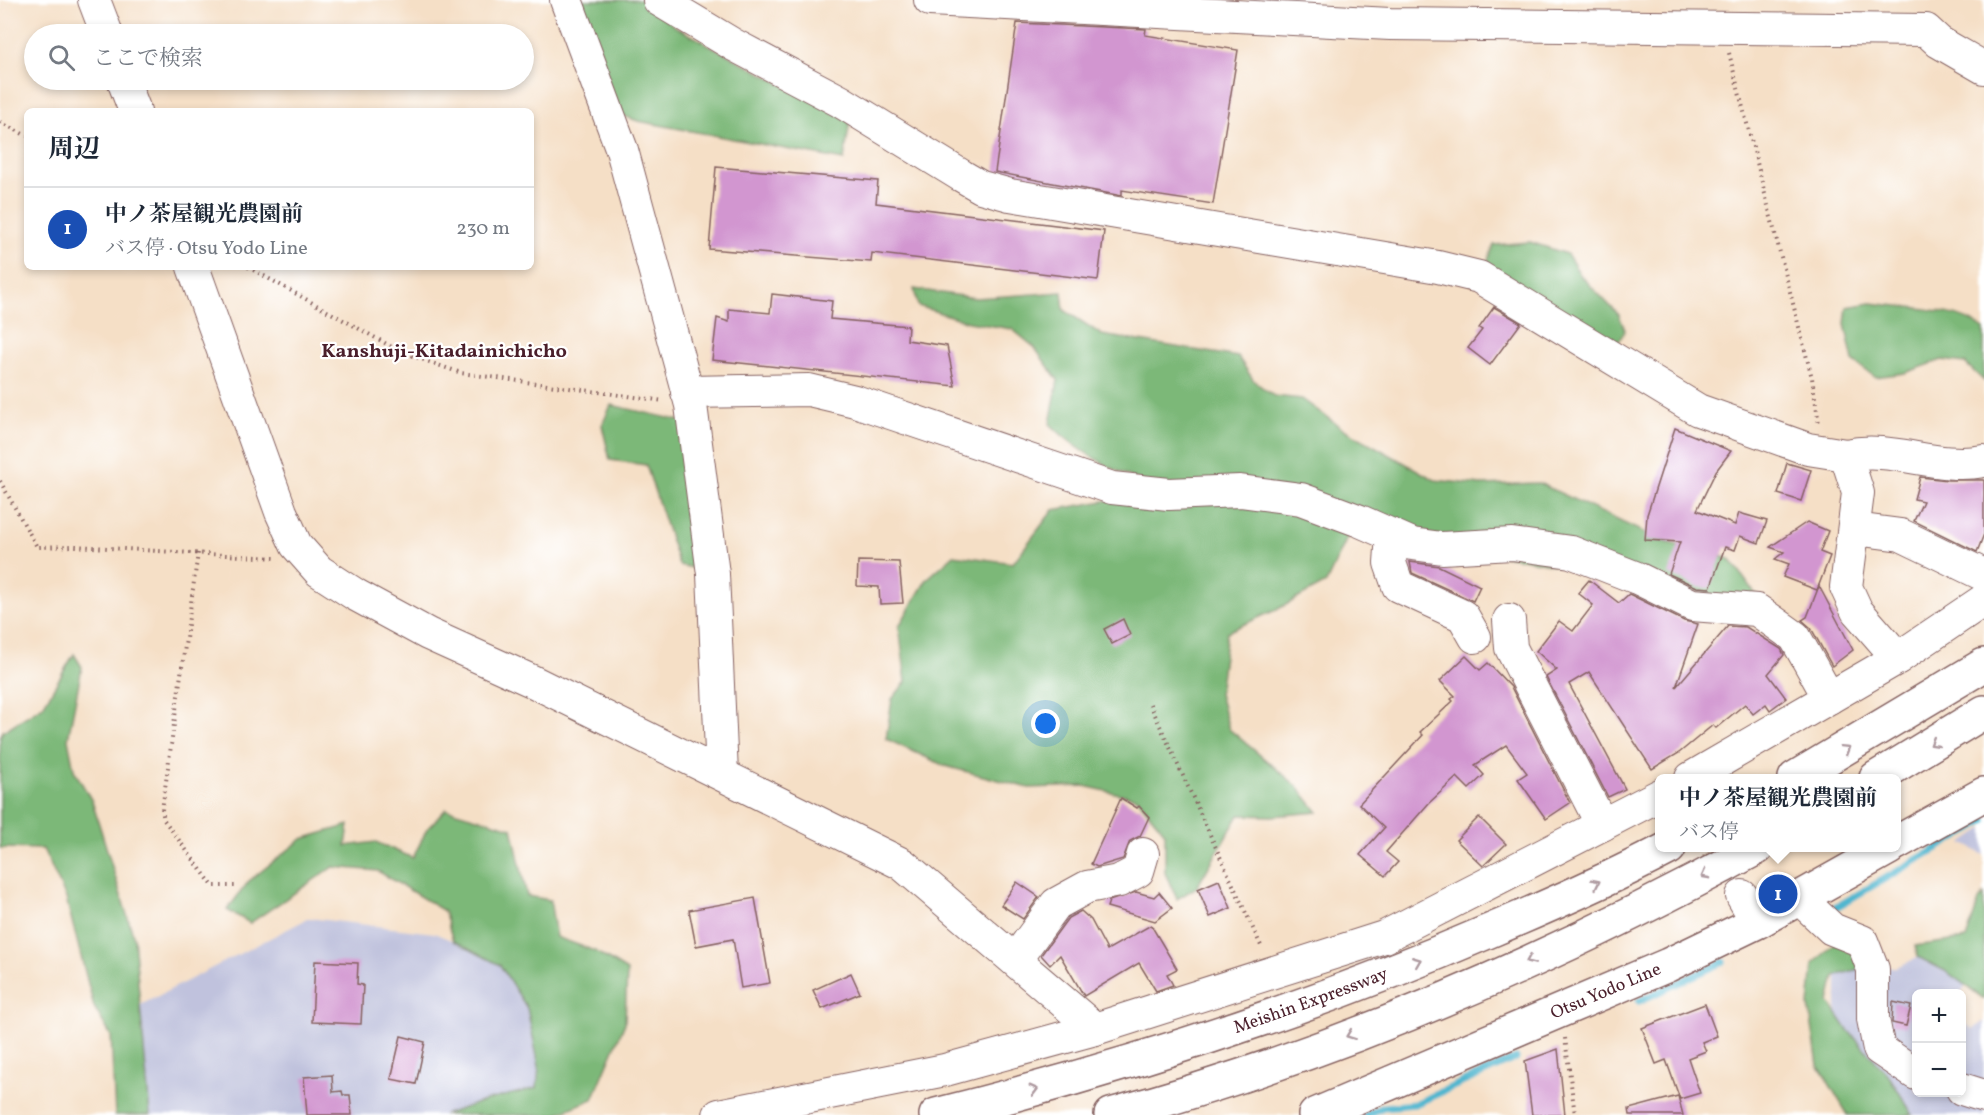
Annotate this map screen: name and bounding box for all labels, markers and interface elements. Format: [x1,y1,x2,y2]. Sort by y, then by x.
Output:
search box [24,24,534,90]
icon: search [45,41,78,74]
text: ここで検索 [93,44,203,75]
text: 周辺 [48,132,100,168]
text: 中ノ茶屋観光農園前 [105,200,303,231]
text: 1 [63,215,72,243]
text: 230 m [456,215,510,243]
text: バス停 · Otsu Yodo Line [105,235,308,263]
district label: Kanshuji-Kitadainichicho [321,338,567,366]
your location [1031,709,1060,738]
one-way arrow [1930,735,1940,747]
one-way arrow [1840,745,1850,757]
popup [1655,774,1901,852]
text: 中ノ茶屋観光農園前 [1679,784,1877,815]
text: バス停 [1679,819,1739,847]
one-way arrow [1701,868,1711,879]
pin: 1 [1758,872,1798,916]
one-way arrow [1590,879,1601,891]
one-way arrow [1525,953,1536,965]
one-way arrow [1411,956,1422,968]
street label: Otsu Yodo Line [1547,957,1665,1026]
street label: Meishin Expressway [1230,961,1392,1040]
map controls [1912,989,1966,1097]
button: + [1912,989,1966,1043]
one-way arrow [1345,1028,1356,1041]
button: − [1912,1043,1966,1097]
one-way arrow [1029,1085,1039,1098]

